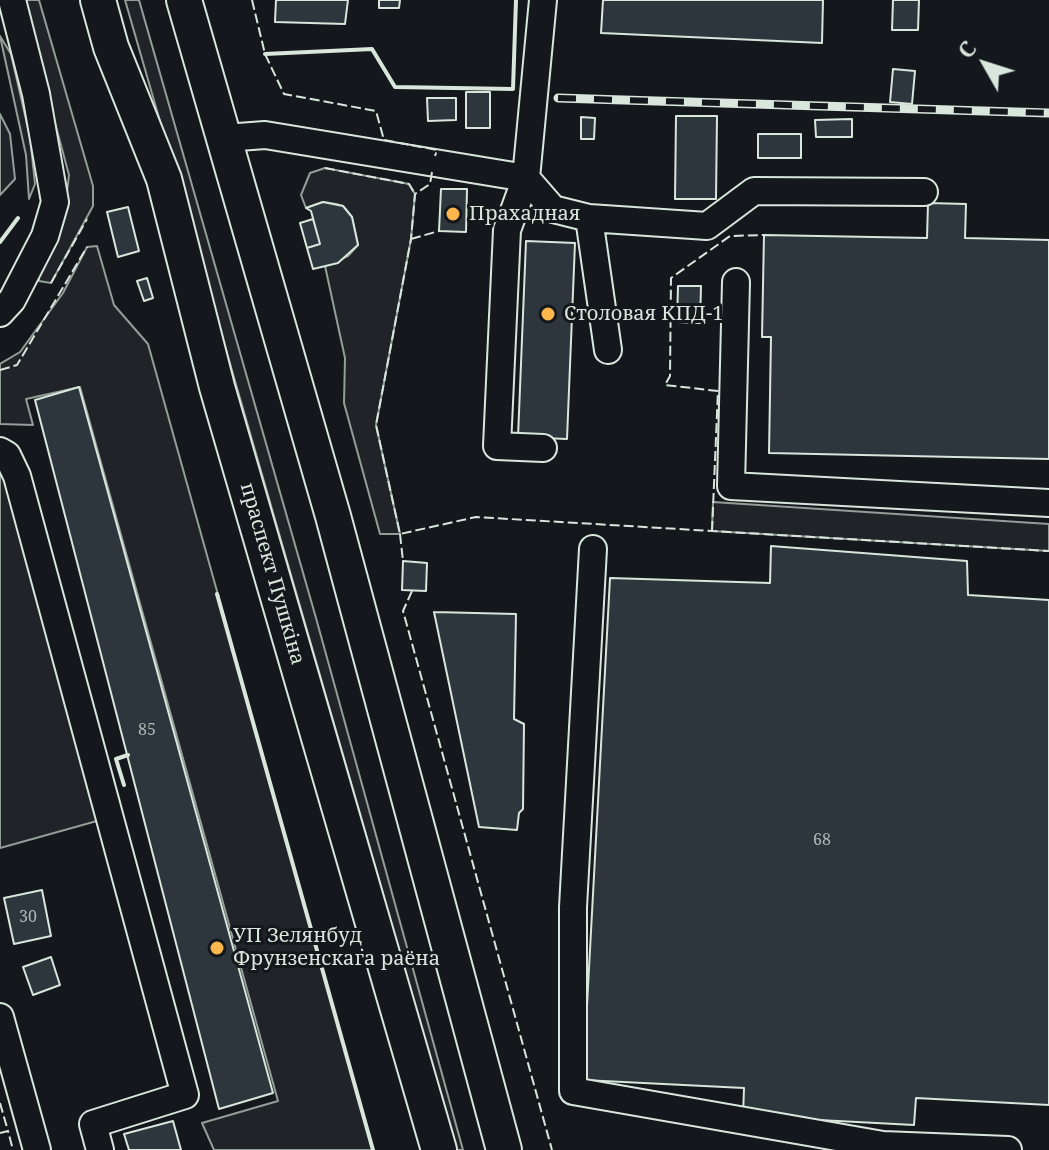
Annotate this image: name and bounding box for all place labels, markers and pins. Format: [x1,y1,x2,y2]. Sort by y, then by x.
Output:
place label: Прахадная [469,202,580,226]
marker: Прахадная [444,205,462,223]
place label: Столовая КПД-1 [564,302,723,326]
marker: Столовая КПД-1 [539,305,557,323]
place label: УП Зелянбуд Фрунзенскага раёна [233,924,440,971]
marker: УП Зелянбуд Фрунзенскага раёна [208,939,226,957]

